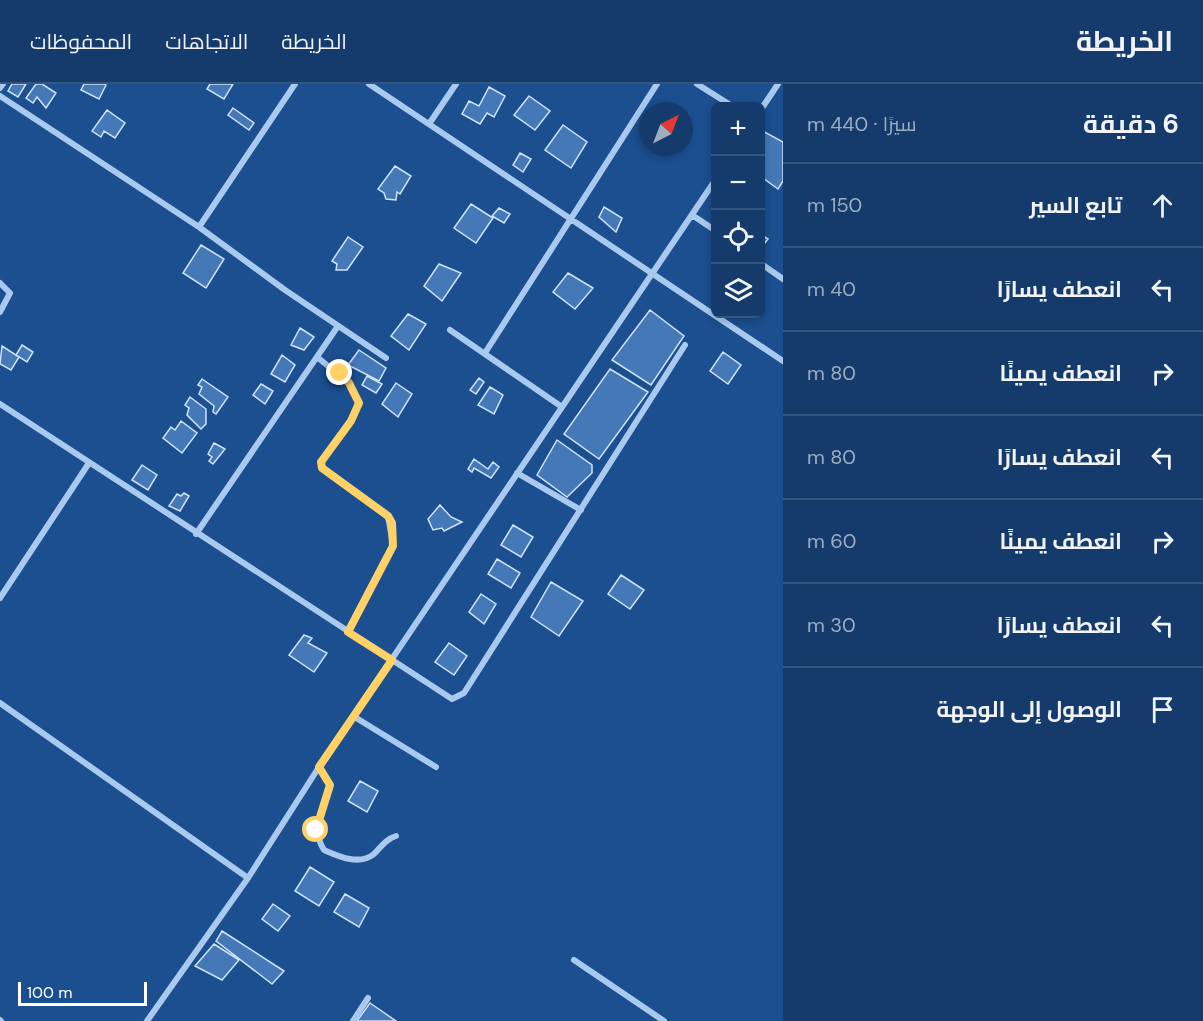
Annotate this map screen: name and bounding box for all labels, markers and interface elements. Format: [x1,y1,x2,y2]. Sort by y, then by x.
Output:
text: الخريطة [1076,23,1173,60]
text: المحفوظات [30,28,132,56]
text: الاتجاهات [165,28,248,56]
text: الخريطة [281,28,347,56]
north arrow [639,102,693,156]
map controls [711,102,765,318]
button: + [711,102,765,156]
text: 6 دقيقة [1083,107,1179,141]
text: سيرًا · 440 m [807,111,917,137]
button: − [711,156,765,210]
icon: ahead [1146,189,1179,222]
text: تابع السير [1029,191,1122,220]
text: 150 m [807,192,862,218]
button: locate [711,210,765,264]
button: layers [711,264,765,318]
icon: left [1146,273,1179,306]
text: انعطف يسارًا [997,275,1122,304]
text: 40 m [807,276,856,302]
icon: right [1146,357,1179,390]
route end [326,359,352,385]
text: انعطف يمينًا [1000,359,1122,388]
text: 80 m [807,360,856,386]
icon: left [1146,441,1179,474]
text: انعطف يسارًا [997,443,1122,472]
text: 80 m [807,444,856,470]
icon: right [1146,525,1179,558]
text: انعطف يمينًا [1000,527,1122,556]
text: 60 m [807,528,856,554]
icon: left [1146,609,1179,642]
text: انعطف يسارًا [997,611,1122,640]
text: 30 m [807,612,856,638]
icon: arrive [1146,693,1179,726]
text: الوصول إلى الوجهة [936,695,1122,724]
route start [302,816,328,842]
scale bar [18,979,147,1006]
text: 100 m [27,982,72,1003]

